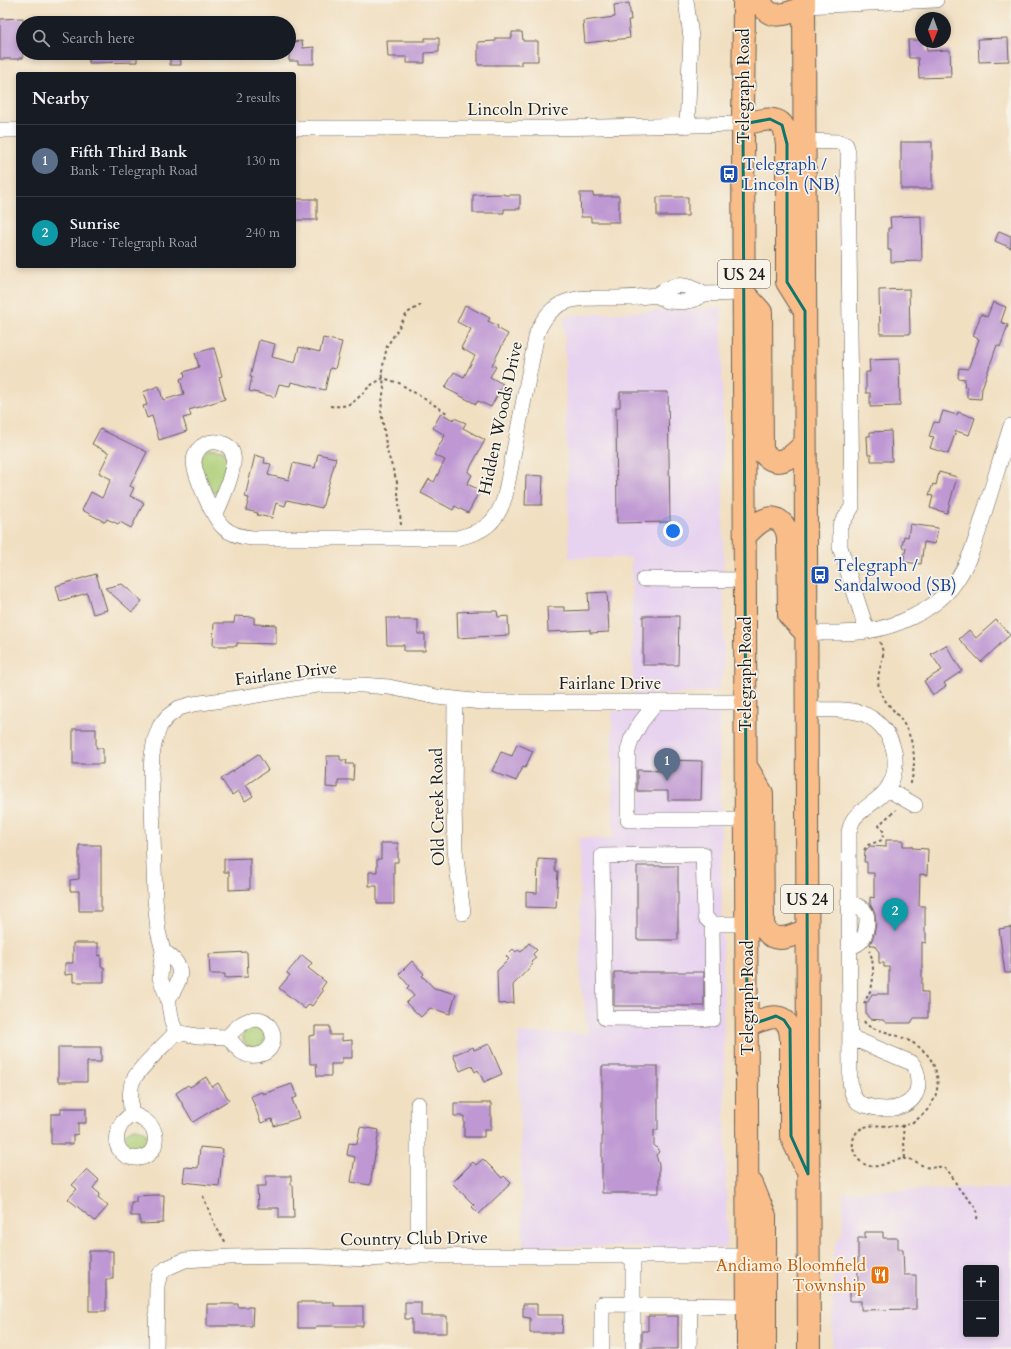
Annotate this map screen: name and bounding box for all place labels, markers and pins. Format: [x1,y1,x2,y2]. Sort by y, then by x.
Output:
place label: Telegraph / Lincoln (NB) [743,153,840,196]
bus stop icon: Telegraph / Lincoln (NB) [718,163,740,185]
place label: Telegraph / Sandalwood (SB) [834,554,957,597]
bus stop icon: Telegraph / Sandalwood (SB) [809,564,831,586]
pin: 1 [654,748,680,781]
pin: 2 [882,898,908,931]
place label: Andiamo Bloomfield Township [716,1254,866,1297]
restaurant icon: Andiamo Bloomfield Township [869,1264,891,1286]

